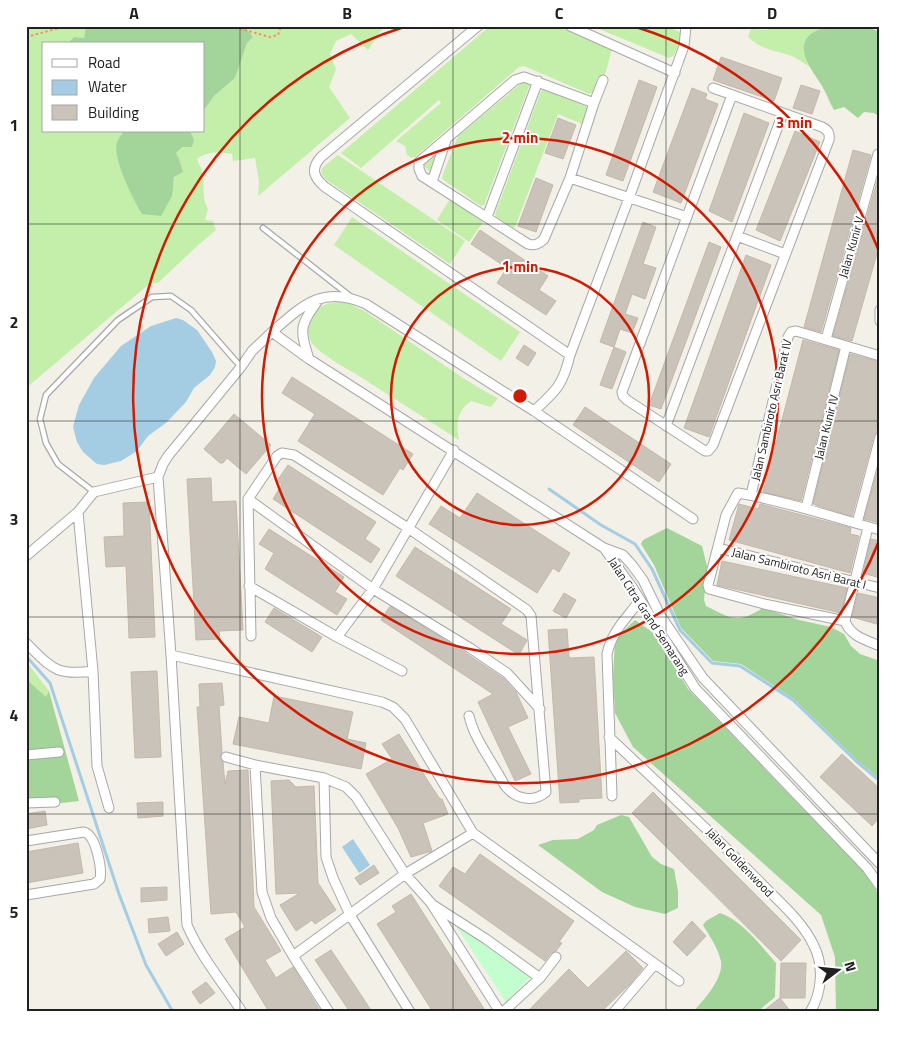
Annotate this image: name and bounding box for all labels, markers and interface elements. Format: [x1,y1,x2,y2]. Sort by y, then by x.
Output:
text: A [129,1,139,25]
text: B [342,1,352,25]
text: C [555,1,564,25]
text: D [767,1,777,25]
legend [42,42,205,132]
text: Road [88,51,120,74]
text: Water [88,75,127,98]
text: Building [88,101,139,124]
text: 3 min [776,111,812,134]
text: 1 [10,113,18,137]
text: 2 min [502,126,538,149]
street label: Jalan Kunir V [833,214,869,280]
text: 1 min [502,255,538,278]
text: 2 [10,310,18,334]
street label: Jalan Sambiroto Asri Barat IV [745,337,797,483]
centre of rings [511,387,529,405]
street label: Jalan Kunir IV [809,393,843,461]
text: 3 [10,507,18,531]
street label: Jalan Sambiroto Asri Barat I [730,542,868,594]
street label: Jalan Citra Grand Semarang [603,553,695,679]
text: 4 [10,703,19,727]
street label: Jalan Goldenwood [702,823,778,901]
text: 5 [10,900,19,924]
north arrow [814,946,864,996]
text: N [840,959,862,974]

